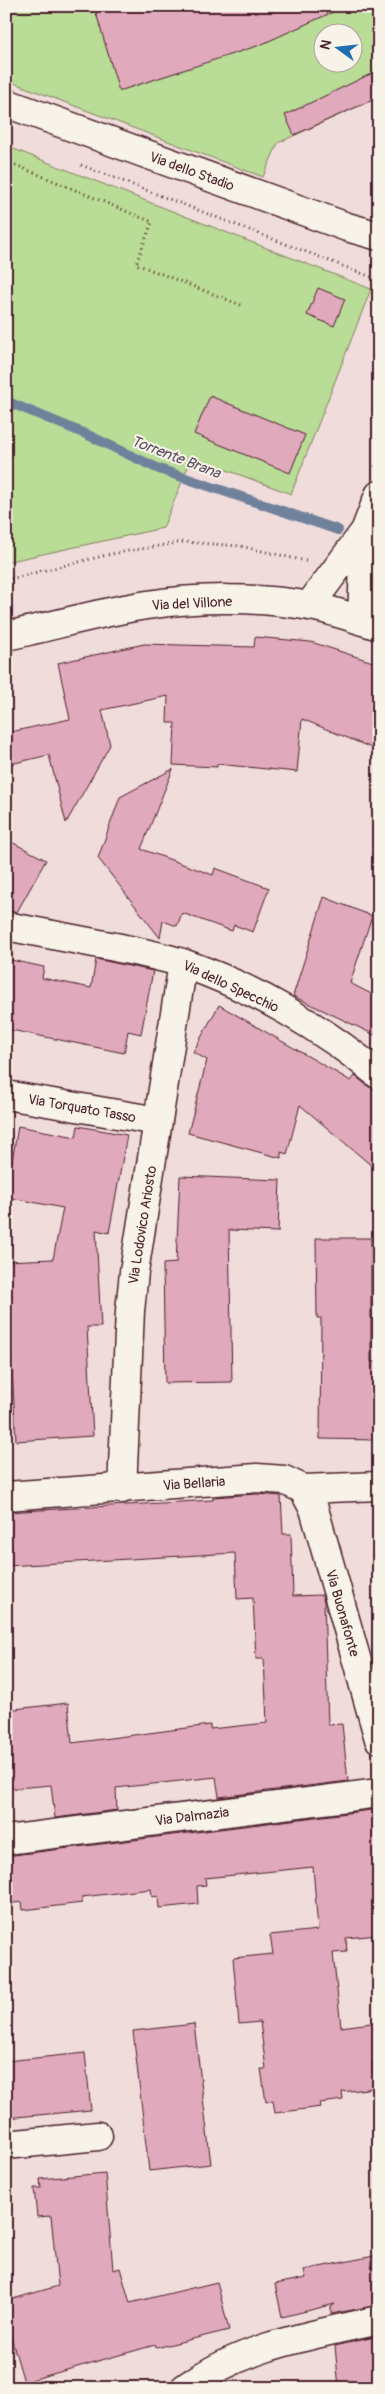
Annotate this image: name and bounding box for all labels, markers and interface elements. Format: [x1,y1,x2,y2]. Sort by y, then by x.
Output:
north arrow [312,22,362,72]
text: N [316,38,335,52]
street label: Via dello Stadio [147,148,237,195]
water label: Torrente Brana [128,432,224,484]
street label: Via del Villone [151,593,233,614]
street label: Via dello Specchio [180,957,282,1016]
street label: Via Torquato Tasso [27,1091,138,1126]
street label: Via Lodovico Ariosto [125,1164,160,1286]
street label: Via Bellaria [162,1473,226,1494]
street label: Via Buonafonte [322,1568,363,1659]
street label: Via Dalmazia [154,1804,230,1829]

